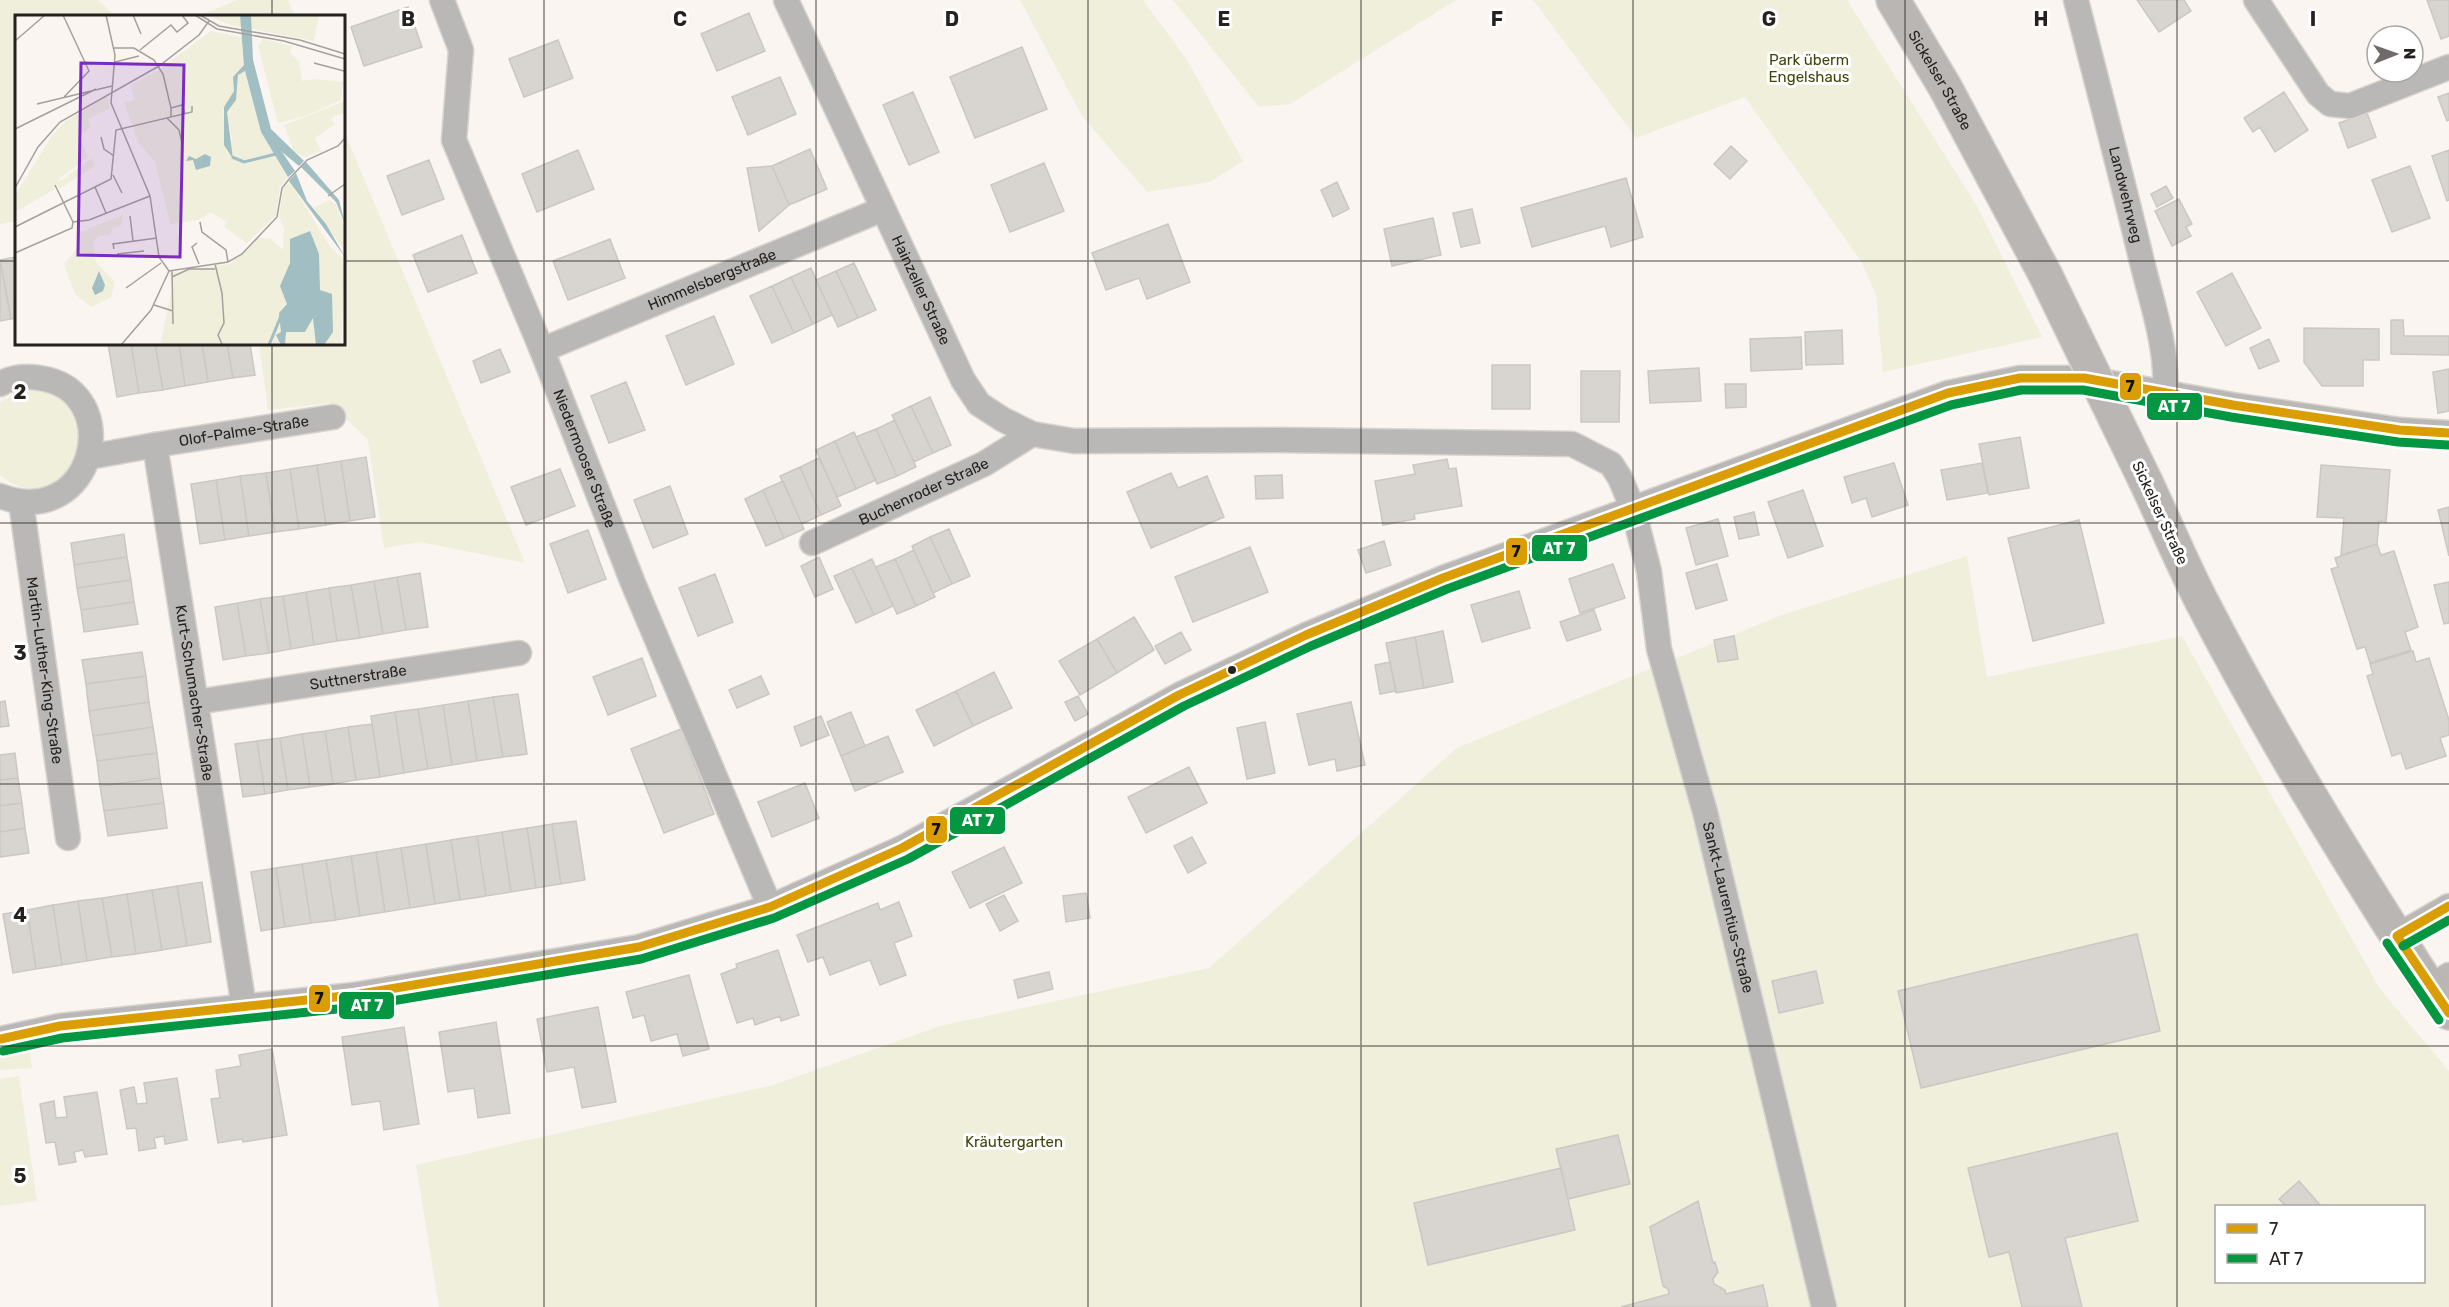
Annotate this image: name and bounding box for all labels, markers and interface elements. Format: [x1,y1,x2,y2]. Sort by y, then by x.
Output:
text: B [401,7,415,31]
text: C [673,7,687,31]
text: D [945,7,959,31]
text: E [1218,7,1230,31]
text: F [1491,7,1503,31]
text: G [1762,7,1776,31]
text: H [2034,7,2048,31]
text: I [2310,7,2316,31]
inset map [15,15,345,345]
north arrow [2365,24,2425,84]
street label: Sickelser Straße [1904,27,1975,133]
text: N [2400,48,2419,60]
park label: Park überm Engelshaus [1769,51,1850,86]
street label: Landwehrweg [2105,145,2146,245]
street label: Hainzeller Straße [888,232,954,348]
street label: Himmelsbergstraße [645,245,779,314]
line badge: 7 [2119,372,2142,401]
text: 7 [2125,377,2135,396]
text: 2 [14,380,27,404]
street label: Niedermooser Straße [549,387,620,531]
line badge: AT 7 [2146,392,2203,421]
text: AT 7 [2158,397,2190,416]
street label: Olof-Palme-Straße [178,412,310,450]
street label: Buchenroder Straße [856,454,992,529]
street label: Sickelser Straße [2128,458,2192,568]
line badge: AT 7 [1531,534,1588,562]
line badge: 7 [1505,537,1528,566]
text: AT 7 [1543,539,1575,558]
text: 7 [1511,542,1521,561]
street label: Martin-Luther-King-Straße [23,576,67,765]
street label: Kurt-Schumacher-Straße [171,604,217,782]
text: 3 [13,641,27,665]
street label: Suttnerstraße [308,661,408,694]
unlabelled marker [1226,664,1238,676]
line badge: AT 7 [949,806,1006,835]
text: AT 7 [962,811,994,830]
line badge: 7 [925,815,948,844]
text: 7 [931,820,941,839]
street label: Sankt-Laurentius-Straße [1699,820,1757,995]
text: 4 [13,903,27,927]
line badge: 7 [308,984,331,1013]
text: 7 [314,989,324,1008]
line badge: AT 7 [338,991,395,1020]
text: AT 7 [351,996,383,1015]
park label: Kräutergarten [965,1133,1063,1151]
text: 5 [14,1164,27,1188]
legend [2215,1205,2425,1283]
text: 7 [2269,1218,2278,1240]
text: AT 7 [2269,1248,2303,1270]

